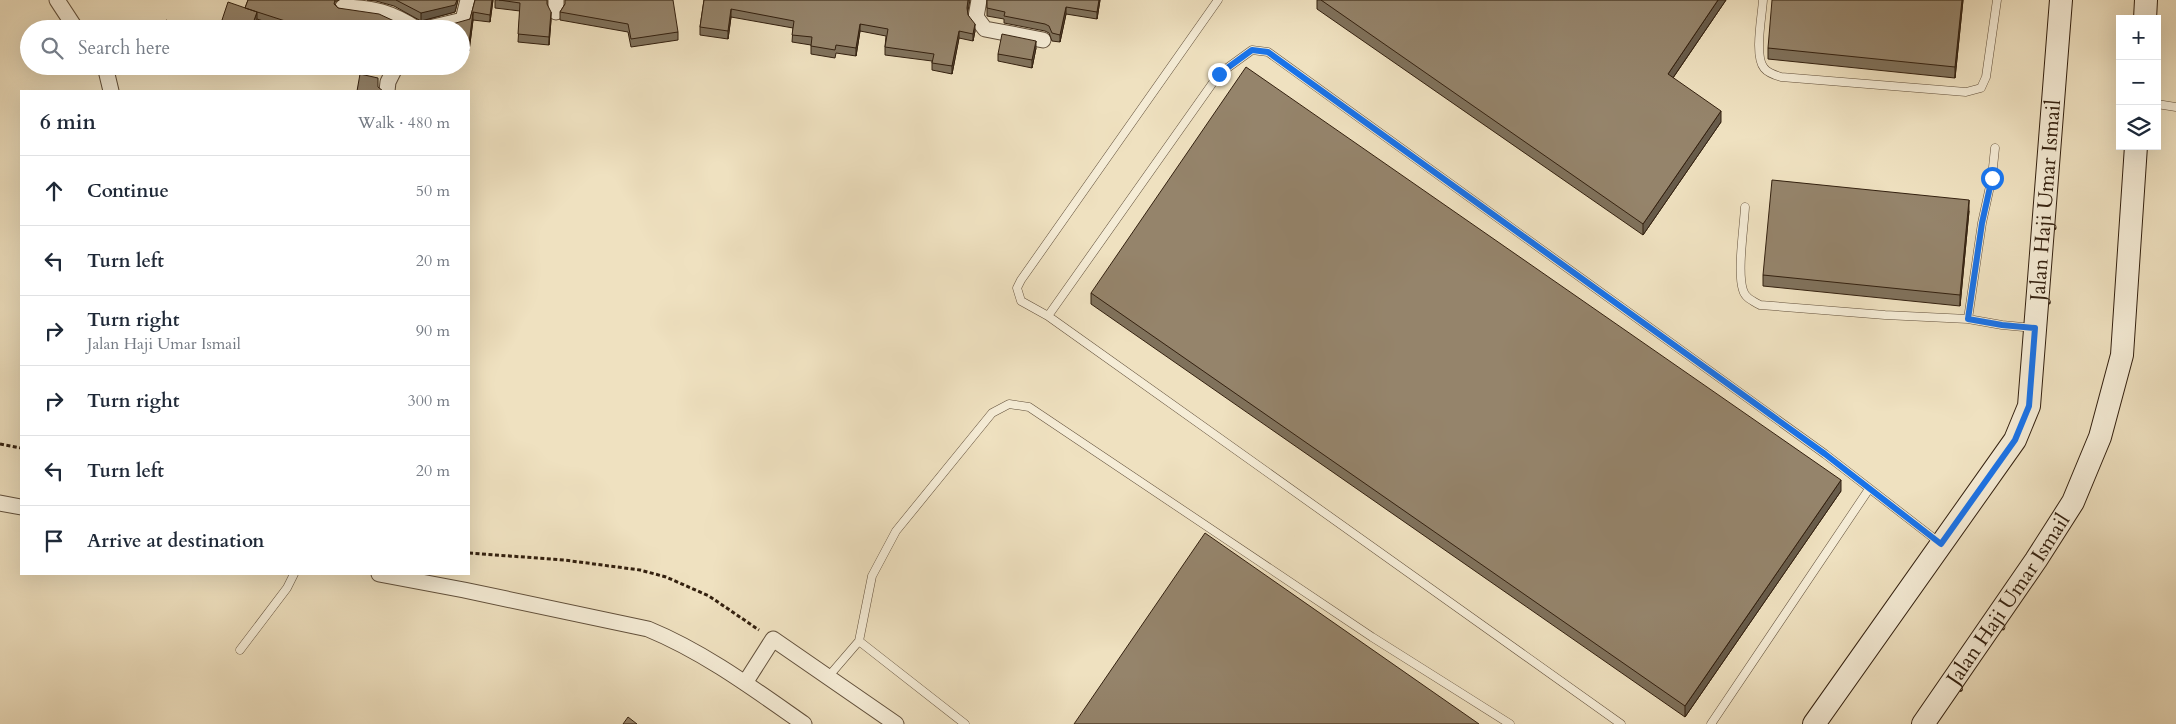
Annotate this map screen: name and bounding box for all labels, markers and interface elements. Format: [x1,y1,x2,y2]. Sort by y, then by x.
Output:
map controls [2116,15,2161,150]
button: + [2116,15,2161,60]
search box [20,20,470,75]
icon: search [38,34,66,62]
text: Search here [78,35,170,61]
button: − [2116,60,2161,105]
route end [1208,63,1231,86]
street label: Jalan Haji Umar Ismail [2023,99,2068,305]
button: layers [2116,105,2161,150]
text: 6 min [40,108,96,137]
text: Walk · 480 m [358,112,450,134]
route start [1981,167,2004,190]
icon: ahead [40,177,68,205]
text: Continue [87,178,169,204]
text: 50 m [416,180,450,202]
icon: left [40,247,68,275]
text: Turn left [87,248,164,274]
text: 20 m [416,250,450,272]
text: Turn right [87,307,179,333]
icon: right [40,317,68,345]
text: 90 m [416,320,450,342]
text: Jalan Haji Umar Ismail [87,333,241,355]
icon: right [40,387,68,415]
text: Turn right [87,388,179,414]
text: 300 m [408,390,450,412]
icon: left [40,457,68,485]
text: Turn left [87,458,164,484]
text: 20 m [416,460,450,482]
street label: Jalan Haji Umar Ismail [1938,508,2077,693]
icon: arrive [40,527,68,555]
text: Arrive at destination [87,528,264,554]

